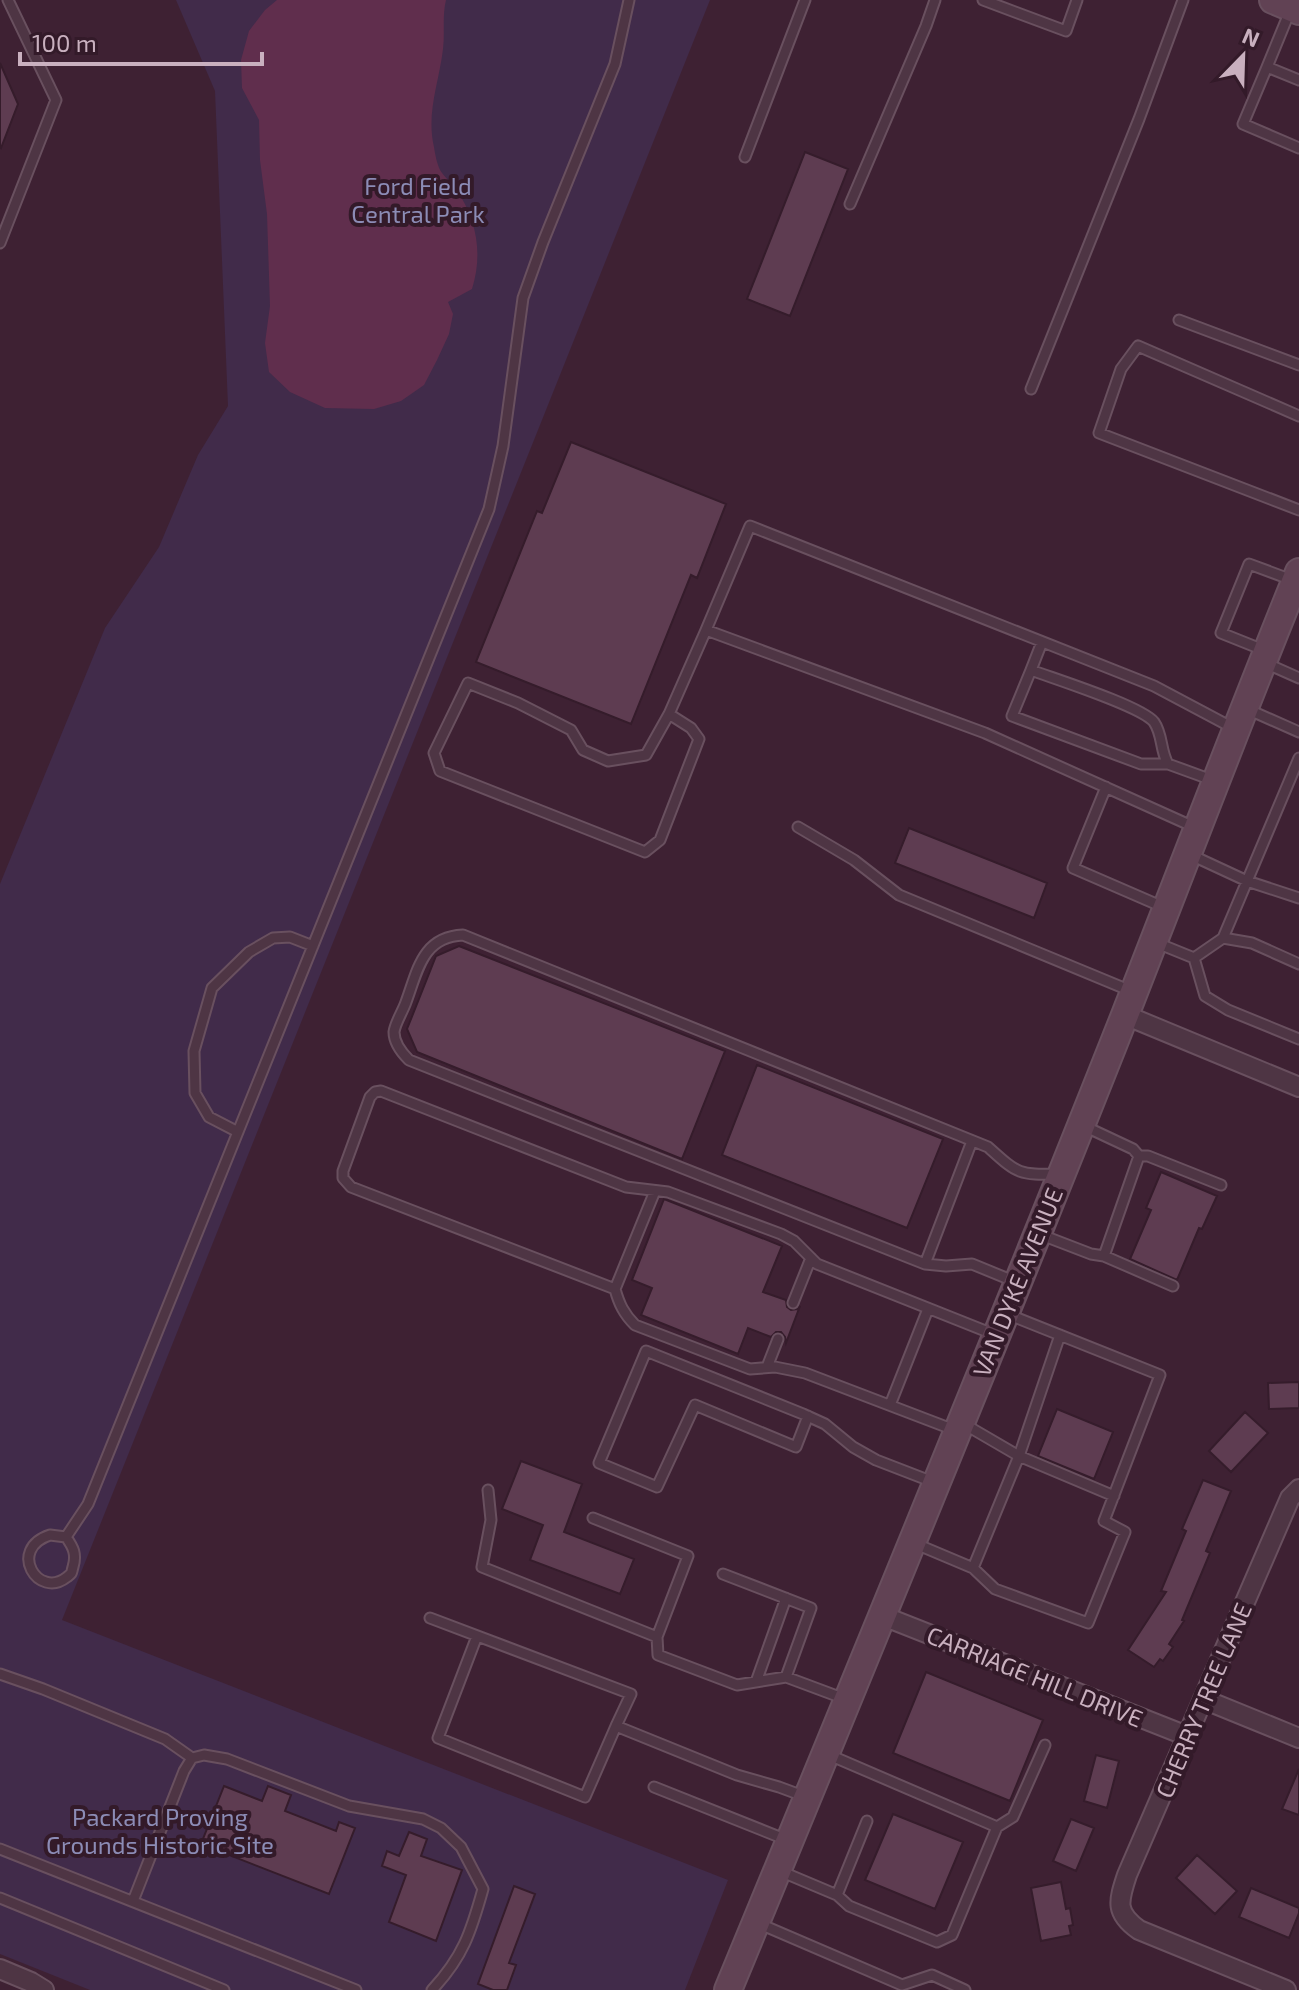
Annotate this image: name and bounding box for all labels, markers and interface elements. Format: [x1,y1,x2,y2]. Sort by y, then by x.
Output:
scale bar [20,16,262,66]
north arrow [1203,16,1283,96]
text: N [1239,22,1264,52]
text: 100 m [32,28,97,57]
park label: Ford Field Central Park [351,171,485,228]
street label: VAN DYKE AVENUE [966,1183,1068,1381]
street label: CHERRY TREE LANE [1149,1598,1257,1802]
street label: CARRIAGE HILL DRIVE [923,1619,1147,1733]
park label: Packard Proving Grounds Historic Site [46,1802,274,1859]

